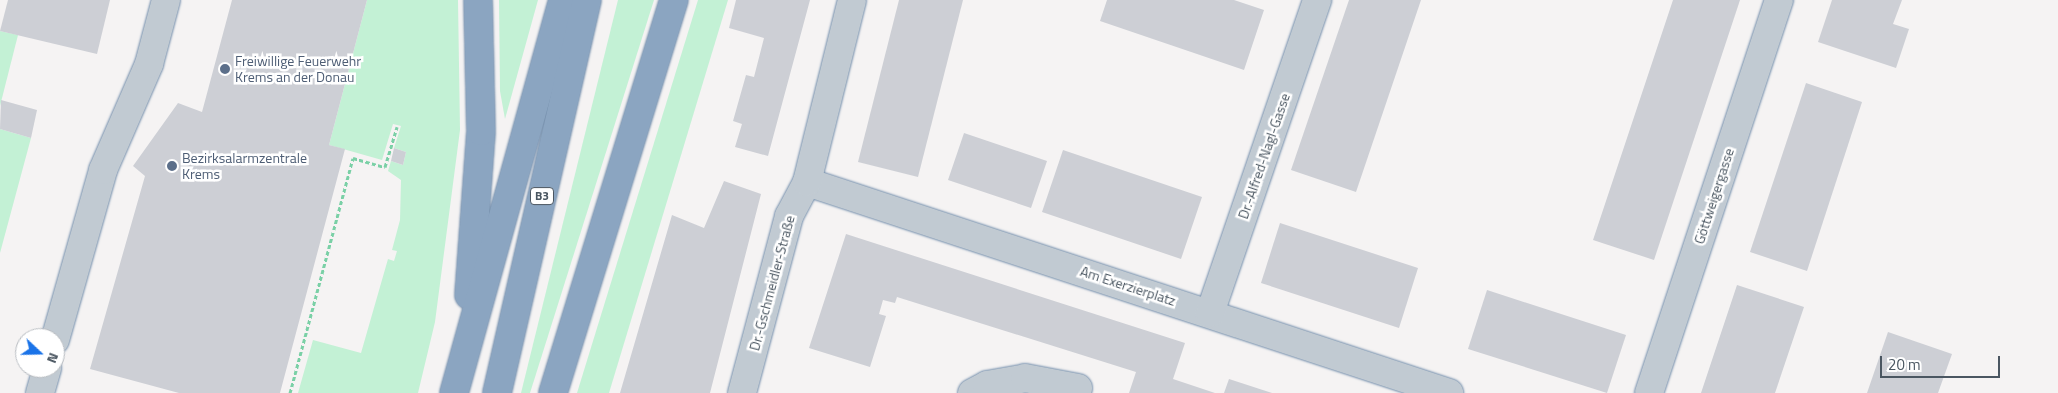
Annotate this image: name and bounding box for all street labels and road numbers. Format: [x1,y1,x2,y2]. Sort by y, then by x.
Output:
street label: Dr.-Alfred-Nagl-Gasse [1235,91,1293,221]
street label: Göttweigergasse [1691,146,1737,246]
road number: B3 [530,187,554,206]
street label: Dr.-Gschmeidler-Straße [746,214,798,352]
street label: Am Exerzierplatz [1078,263,1178,309]

